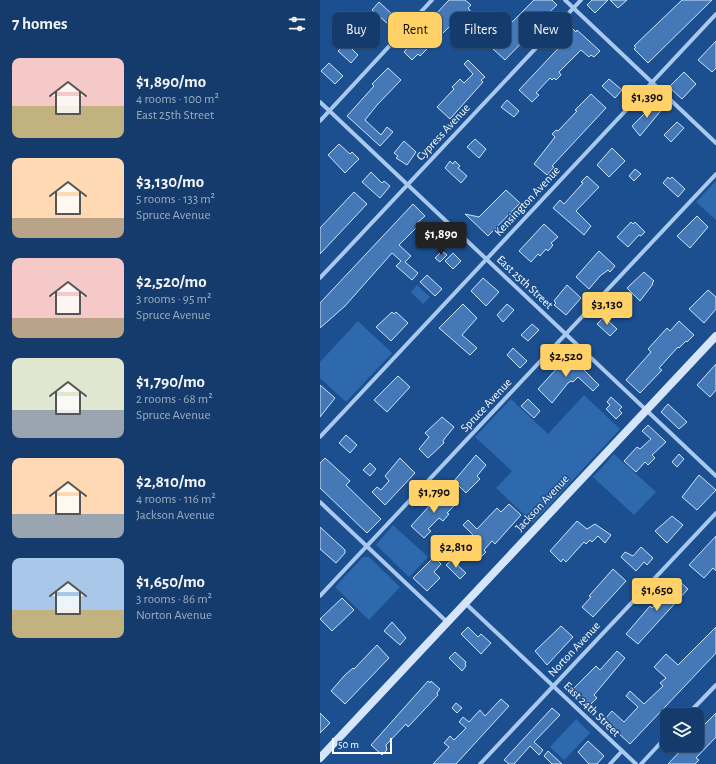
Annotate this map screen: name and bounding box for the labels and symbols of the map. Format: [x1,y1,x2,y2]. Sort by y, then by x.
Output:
pin: $1,390 [614,85,680,119]
street label: Cypress Avenue [414,101,473,163]
street label: Kensington Avenue [492,164,562,238]
pin: $1,890 [408,222,474,256]
street label: East 25th Street [495,253,556,311]
pin: $3,130 [574,292,640,326]
pin: $2,520 [533,344,599,378]
street label: Spruce Avenue [458,376,514,434]
street label: Jackson Avenue [513,472,571,534]
pin: $1,790 [401,480,467,514]
pin: $2,810 [423,535,489,569]
pin: $1,650 [624,578,690,612]
street label: Norton Avenue [546,619,602,679]
street label: East 24th Street [562,679,622,739]
scale bar [332,736,392,755]

